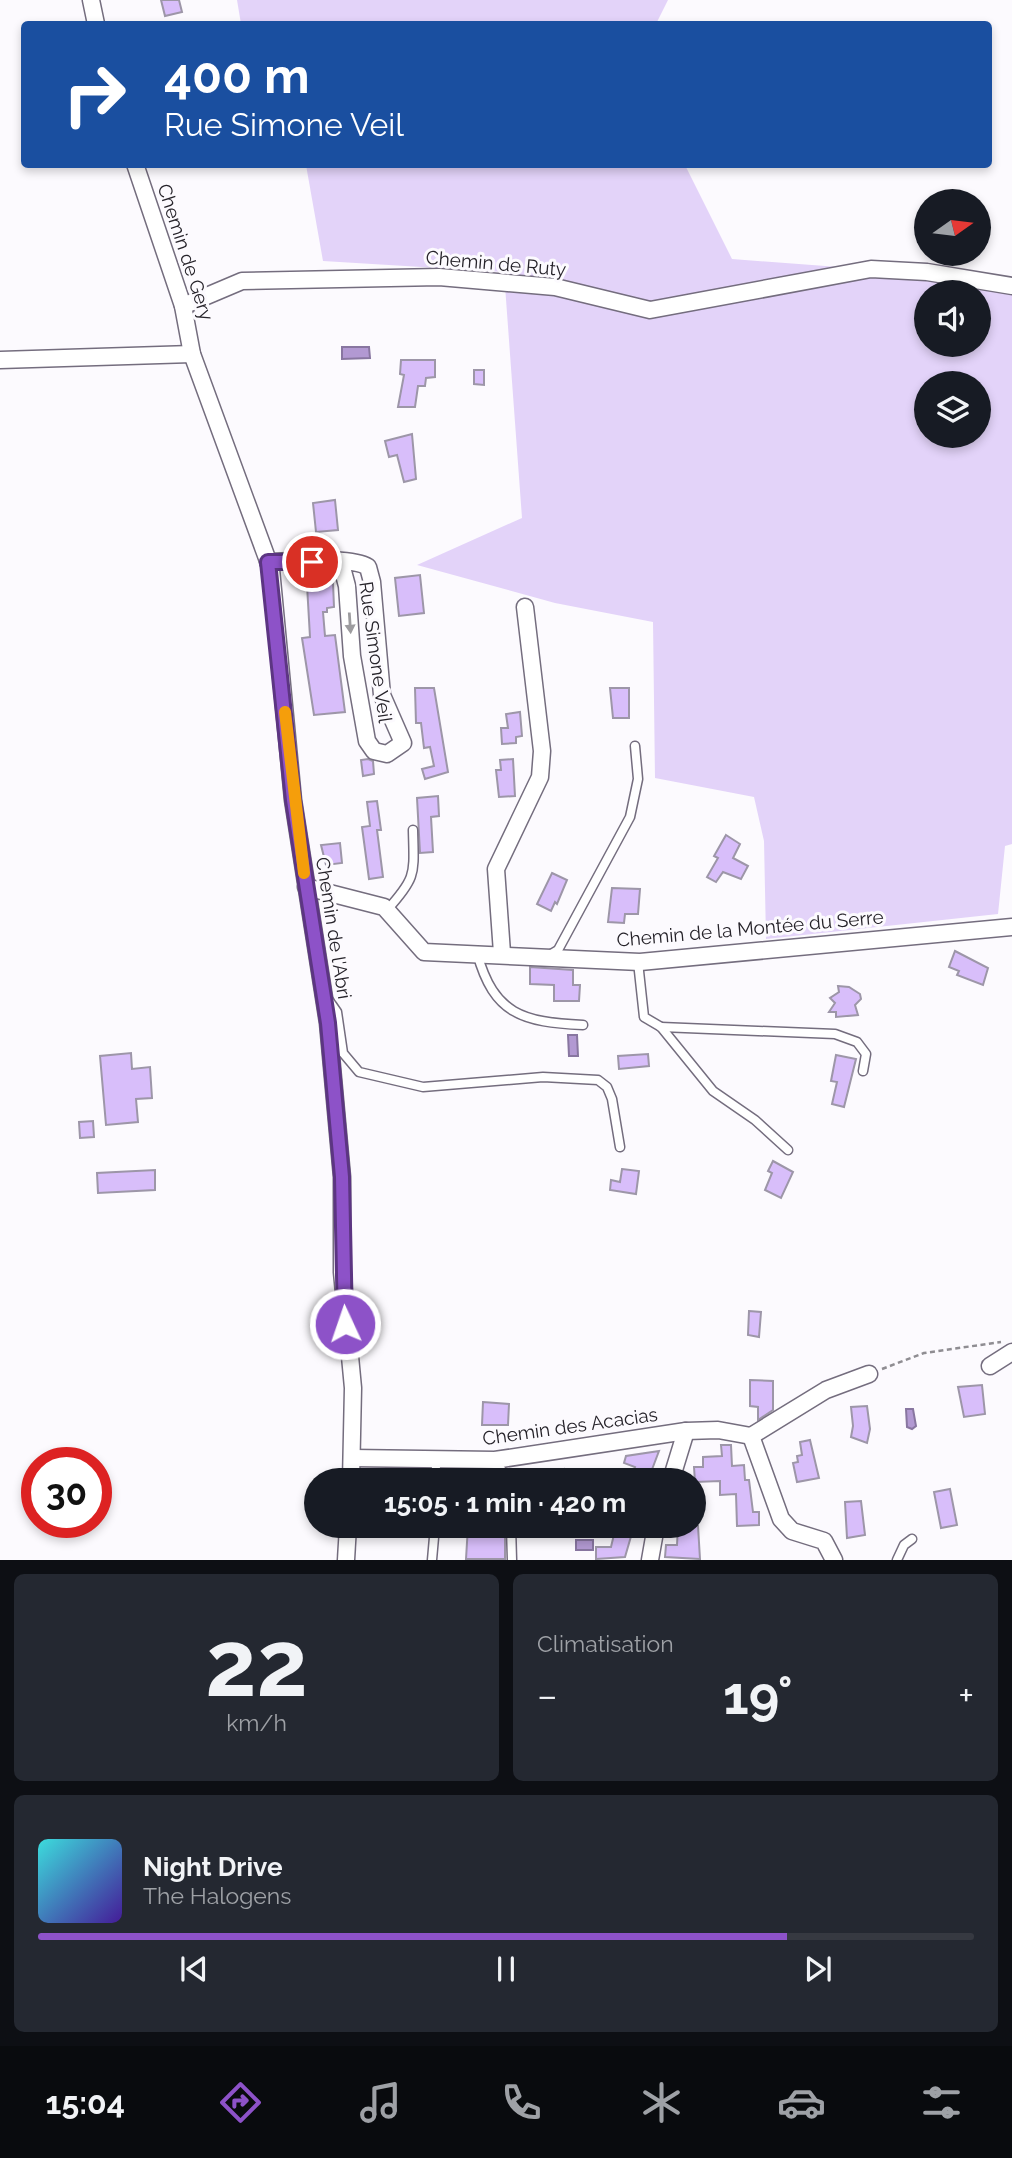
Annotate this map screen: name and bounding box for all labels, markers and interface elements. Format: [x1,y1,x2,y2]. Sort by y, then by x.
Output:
text: 400 m [164,47,310,104]
icon: right [49,49,140,140]
text: Rue Simone Veil [164,106,404,143]
street label: Chemin de Gery [154,181,218,323]
north arrow [914,189,990,266]
map controls [914,189,991,448]
street label: Chemin de Ruty [425,246,567,280]
button: sound [914,280,991,357]
button: layers [914,371,991,448]
pin [282,532,342,592]
icon: arrive [293,543,331,581]
street label: Rue Simone Veil [355,580,397,725]
one-way arrow [345,613,356,635]
street label: Chemin de l'Abri [312,855,356,1001]
street label: Chemin de la Montée du Serre [616,905,884,951]
position arrow [308,1287,382,1361]
street label: Chemin des Acacias [481,1403,659,1449]
speed limit sign: 30 [21,1447,112,1538]
text: 15:05 · 1 min · 420 m [384,1488,626,1518]
text: 22 [205,1610,308,1717]
text: Climatisation [537,1630,674,1657]
text: 19° [723,1665,793,1726]
text: − [537,1673,557,1718]
text: + [958,1673,974,1718]
text: km/h [226,1709,287,1736]
text: Night Drive [143,1852,282,1882]
text: The Halogens [143,1882,291,1909]
icon: previous [175,1950,213,1988]
icon: pause [487,1950,525,1988]
icon: next [799,1950,837,1988]
icon: directions [216,2078,265,2127]
icon: music [356,2078,405,2127]
icon: phone [497,2078,546,2127]
icon: climate [637,2078,686,2127]
icon: car [777,2078,826,2127]
icon: filters [917,2078,966,2127]
text: 15:04 [46,2084,125,2121]

